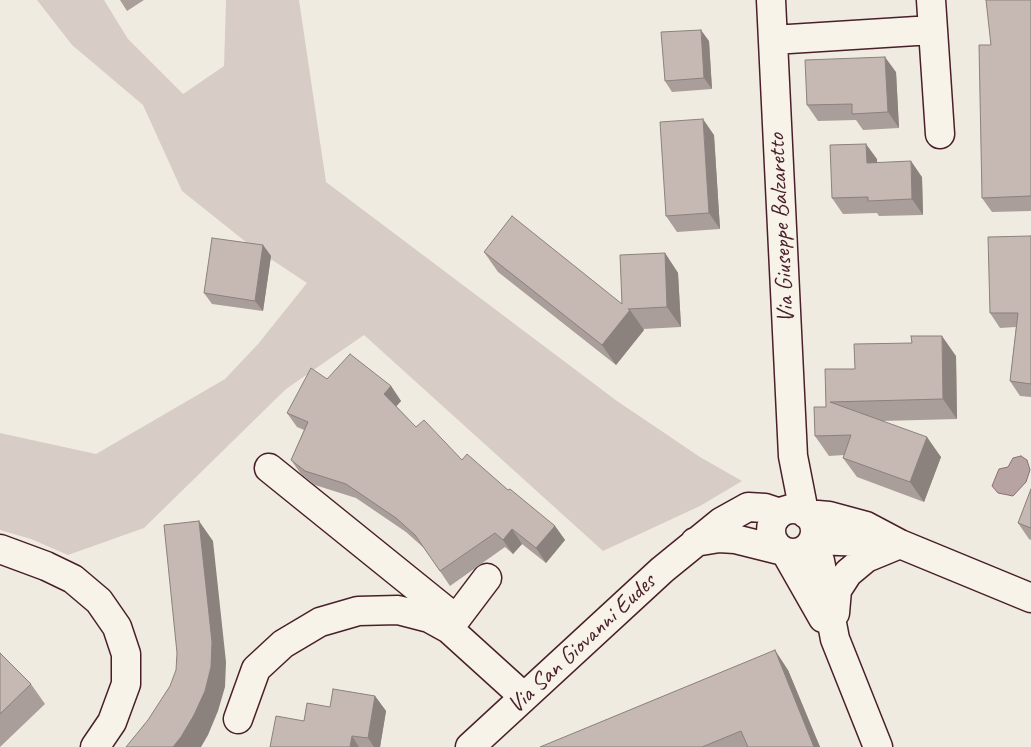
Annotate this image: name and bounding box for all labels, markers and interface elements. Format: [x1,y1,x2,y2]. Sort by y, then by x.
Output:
street label: Via Giuseppe Balzaretto [763,133,801,323]
street label: Via San Giovanni Eudes [502,568,662,720]

